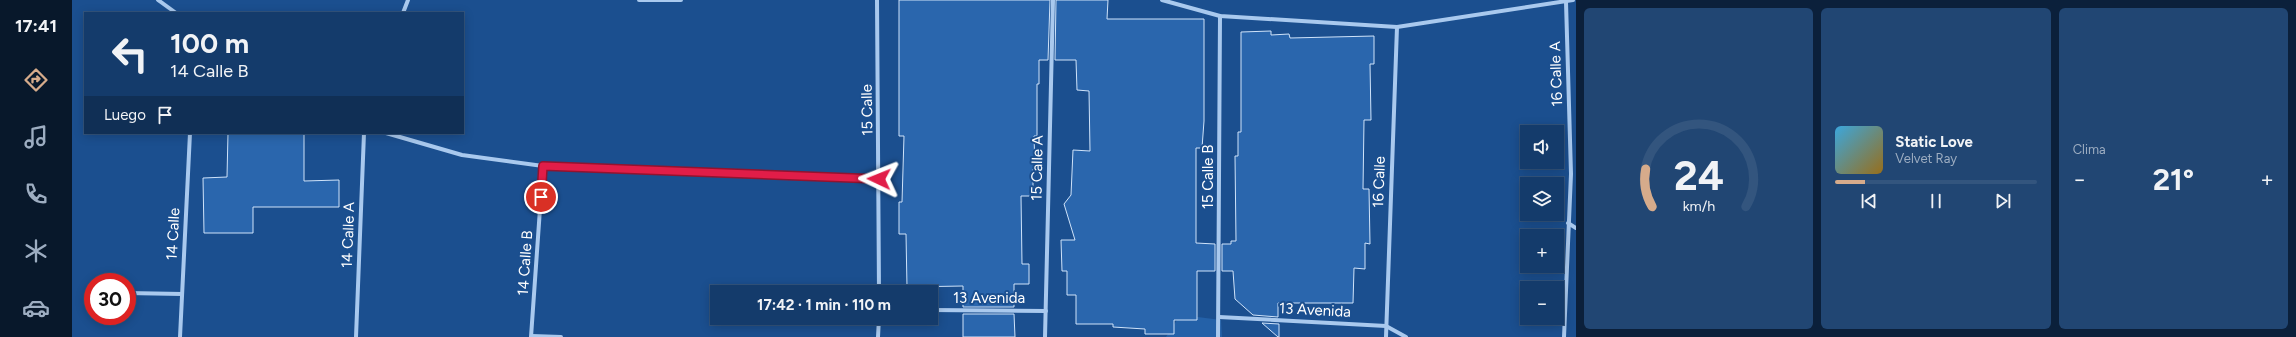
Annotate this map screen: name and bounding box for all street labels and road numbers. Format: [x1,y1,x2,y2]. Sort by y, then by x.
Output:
street label: 16 Calle A [1546,41,1566,107]
street label: 15 Calle [858,84,876,136]
street label: 15 Calle A [1027,135,1047,201]
street label: 15 Calle B [1199,145,1217,209]
street label: 16 Calle [1369,156,1389,208]
street label: 14 Calle A [338,202,358,268]
street label: 14 Calle [163,207,183,261]
street label: 14 Calle B [514,230,536,296]
street label: 13 Avenida [953,289,1025,307]
street label: 13 Avenida [1279,299,1351,321]

